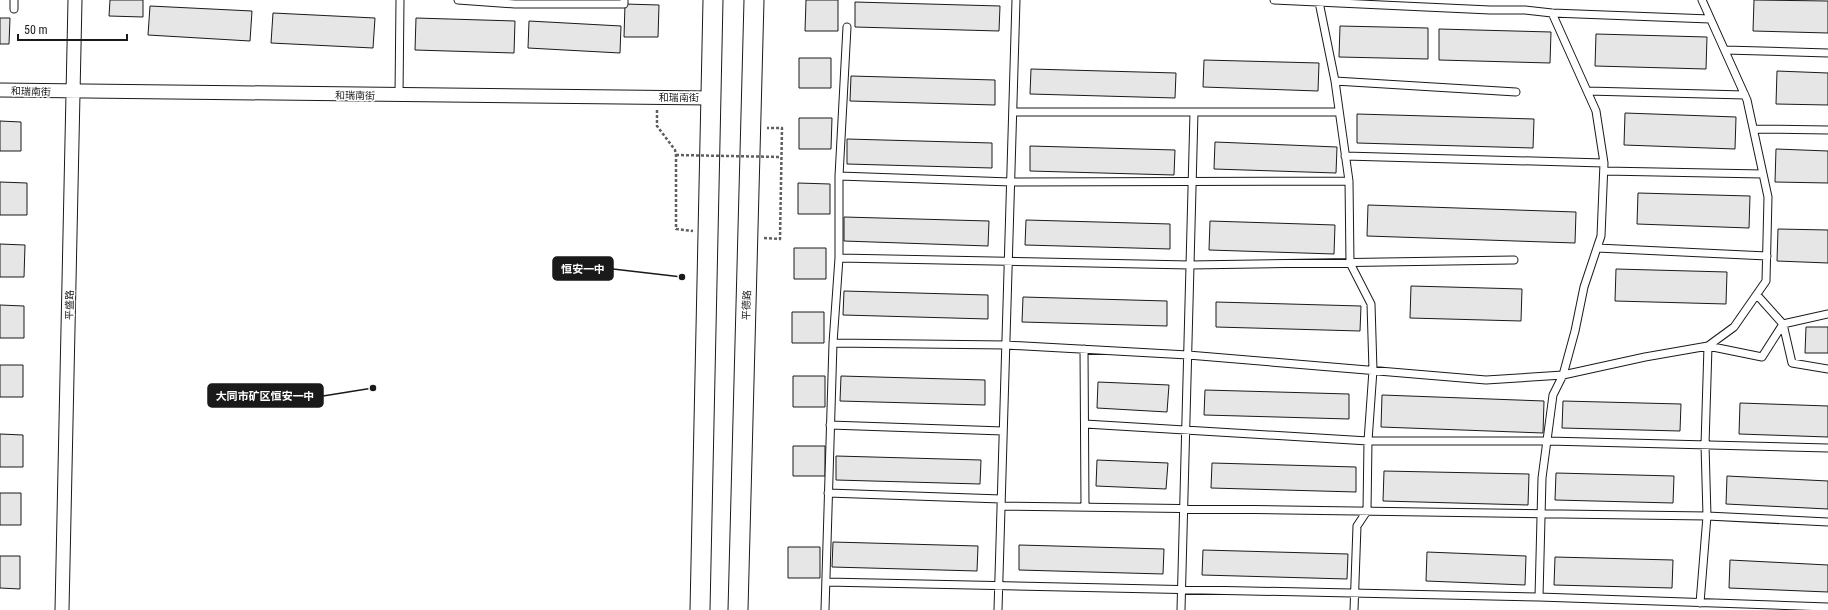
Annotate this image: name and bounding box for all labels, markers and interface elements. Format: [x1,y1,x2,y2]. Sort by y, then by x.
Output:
scale bar [18,16,127,42]
text: 50 m [24,23,48,37]
street label: 和瑞南街 [11,85,51,98]
street label: 和瑞南街 [335,90,375,101]
street label: 和瑞南街 [659,92,699,103]
callout: 恒安一中 [553,257,613,280]
text: 恒安一中 [561,263,605,276]
street label: 平盛路 [64,290,75,320]
street label: 平德路 [740,290,753,320]
callout: 大同市矿区恒安一中 [208,384,323,407]
text: 大同市矿区恒安一中 [216,390,315,403]

